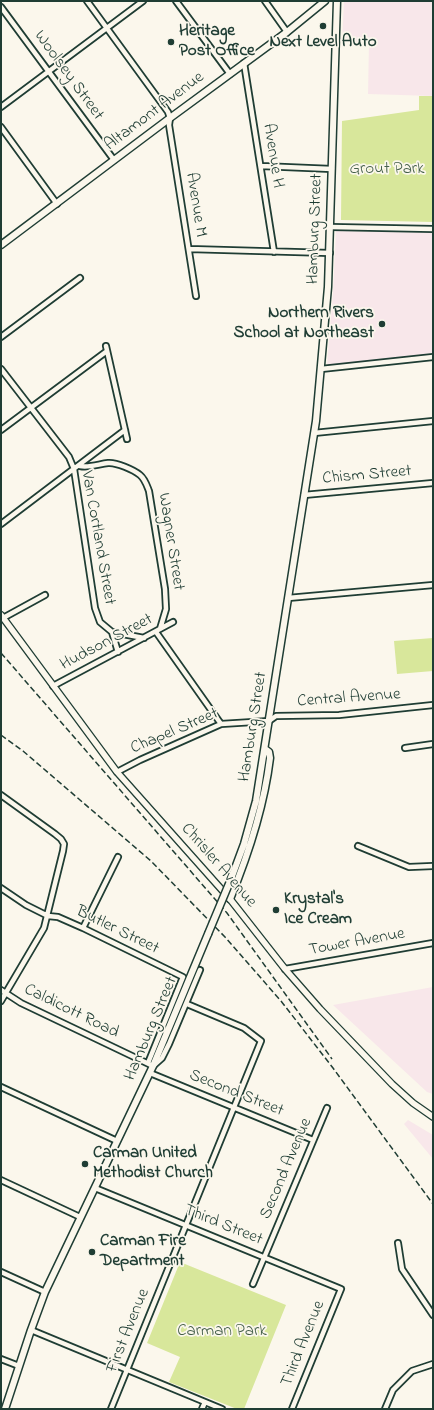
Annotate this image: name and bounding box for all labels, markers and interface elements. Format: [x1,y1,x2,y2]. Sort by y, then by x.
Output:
marker: Next Level Auto [318,21,328,31]
place label: Heritage Post Office [179,22,255,62]
street label: Woolsey Street [29,27,107,125]
place label: Next Level Auto [269,33,377,53]
marker: Heritage Post Office [166,37,176,47]
street label: Altamont Avenue [101,68,209,156]
street label: Avenue H [257,122,287,190]
park label: Grout Park [349,160,425,180]
street label: Avenue M [180,171,210,239]
street label: Hamburg Street [304,173,328,285]
place label: Northern Rivers School at Northeast [234,304,374,344]
marker: Northern Rivers School at Northeast [377,319,387,329]
street label: Chism Street [322,462,412,490]
street label: Van Cortland Street [75,469,119,607]
street label: Wagner Street [152,492,188,592]
street label: Hudson Street [57,610,157,676]
street label: Hamburg Street [235,671,273,783]
street label: Central Avenue [297,685,401,713]
street label: Chapel Street [128,704,222,760]
street label: Chrisler Avenue [176,820,260,912]
place label: Krystal's Ice Cream [284,890,352,930]
street label: Butler Street [72,902,162,960]
marker: Krystal's Ice Cream [271,905,281,915]
street label: Tower Avenue [307,925,407,961]
street label: Hamburg Street [121,974,183,1084]
street label: Caldicott Road [20,980,122,1044]
street label: Second Street [186,1066,286,1122]
street label: Second Avenue [257,1115,317,1223]
place label: Carman United Methodist Church [93,1144,213,1184]
marker: Carman United Methodist Church [80,1159,90,1169]
street label: Third Street [181,1201,265,1251]
place label: Carman Fire Department [100,1232,186,1272]
marker: Carman Fire Department [87,1247,97,1257]
street label: First Avenue [103,1286,155,1376]
street label: Third Avenue [278,1298,330,1390]
park label: Carman Park [177,1322,267,1342]

